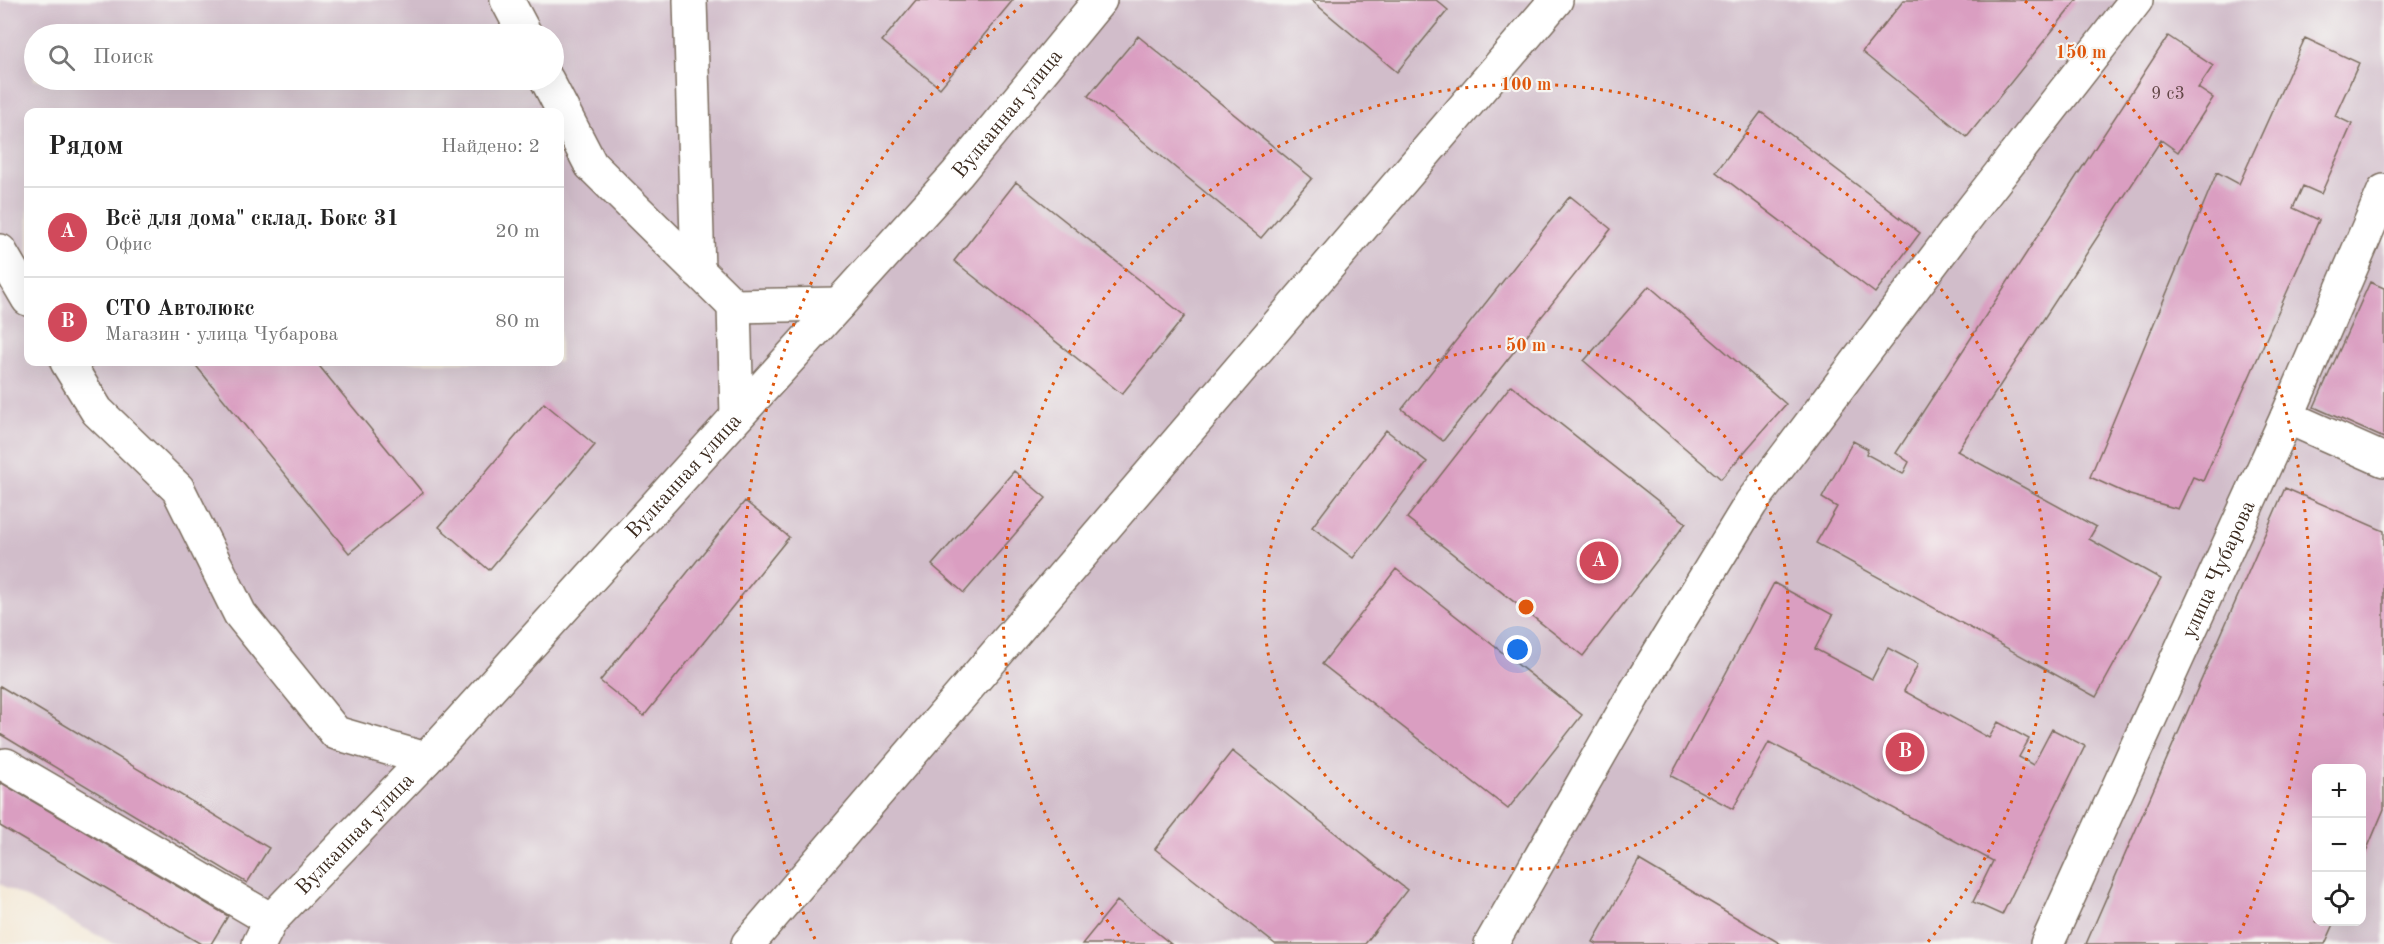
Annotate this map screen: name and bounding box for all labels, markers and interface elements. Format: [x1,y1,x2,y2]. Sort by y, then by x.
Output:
search box [24,24,564,90]
icon: search [45,41,78,74]
text: 150 m [2056,44,2106,62]
text: Поиск [93,46,154,68]
street label: Вулканная улица [949,46,1067,183]
text: 100 m [1501,76,1551,94]
house number: 9 с3 [2151,85,2185,103]
text: Рядом [48,134,123,160]
text: Найдено: 2 [441,137,540,157]
text: Всё для дома" склад. Бокс 31 [105,208,399,230]
text: A [60,222,75,242]
text: 20 m [495,222,540,242]
text: Офис [105,235,152,255]
text: СТО Автолюкс [105,298,255,320]
text: B [60,312,75,332]
text: 80 m [495,312,540,332]
text: Магазин · улица Чубарова [105,325,338,345]
text: 50 m [1506,337,1546,355]
street label: Вулканная улица [623,410,746,543]
street label: улица Чубарова [2179,498,2260,642]
pin: A [1580,538,1618,584]
centre of rings [1516,597,1536,617]
your location [1503,635,1532,664]
pin: B [1886,730,1924,774]
map controls [2312,764,2366,926]
button: + [2312,764,2366,818]
street label: Вулканная улица [292,770,418,899]
button: − [2312,818,2366,872]
button: locate [2312,872,2366,926]

